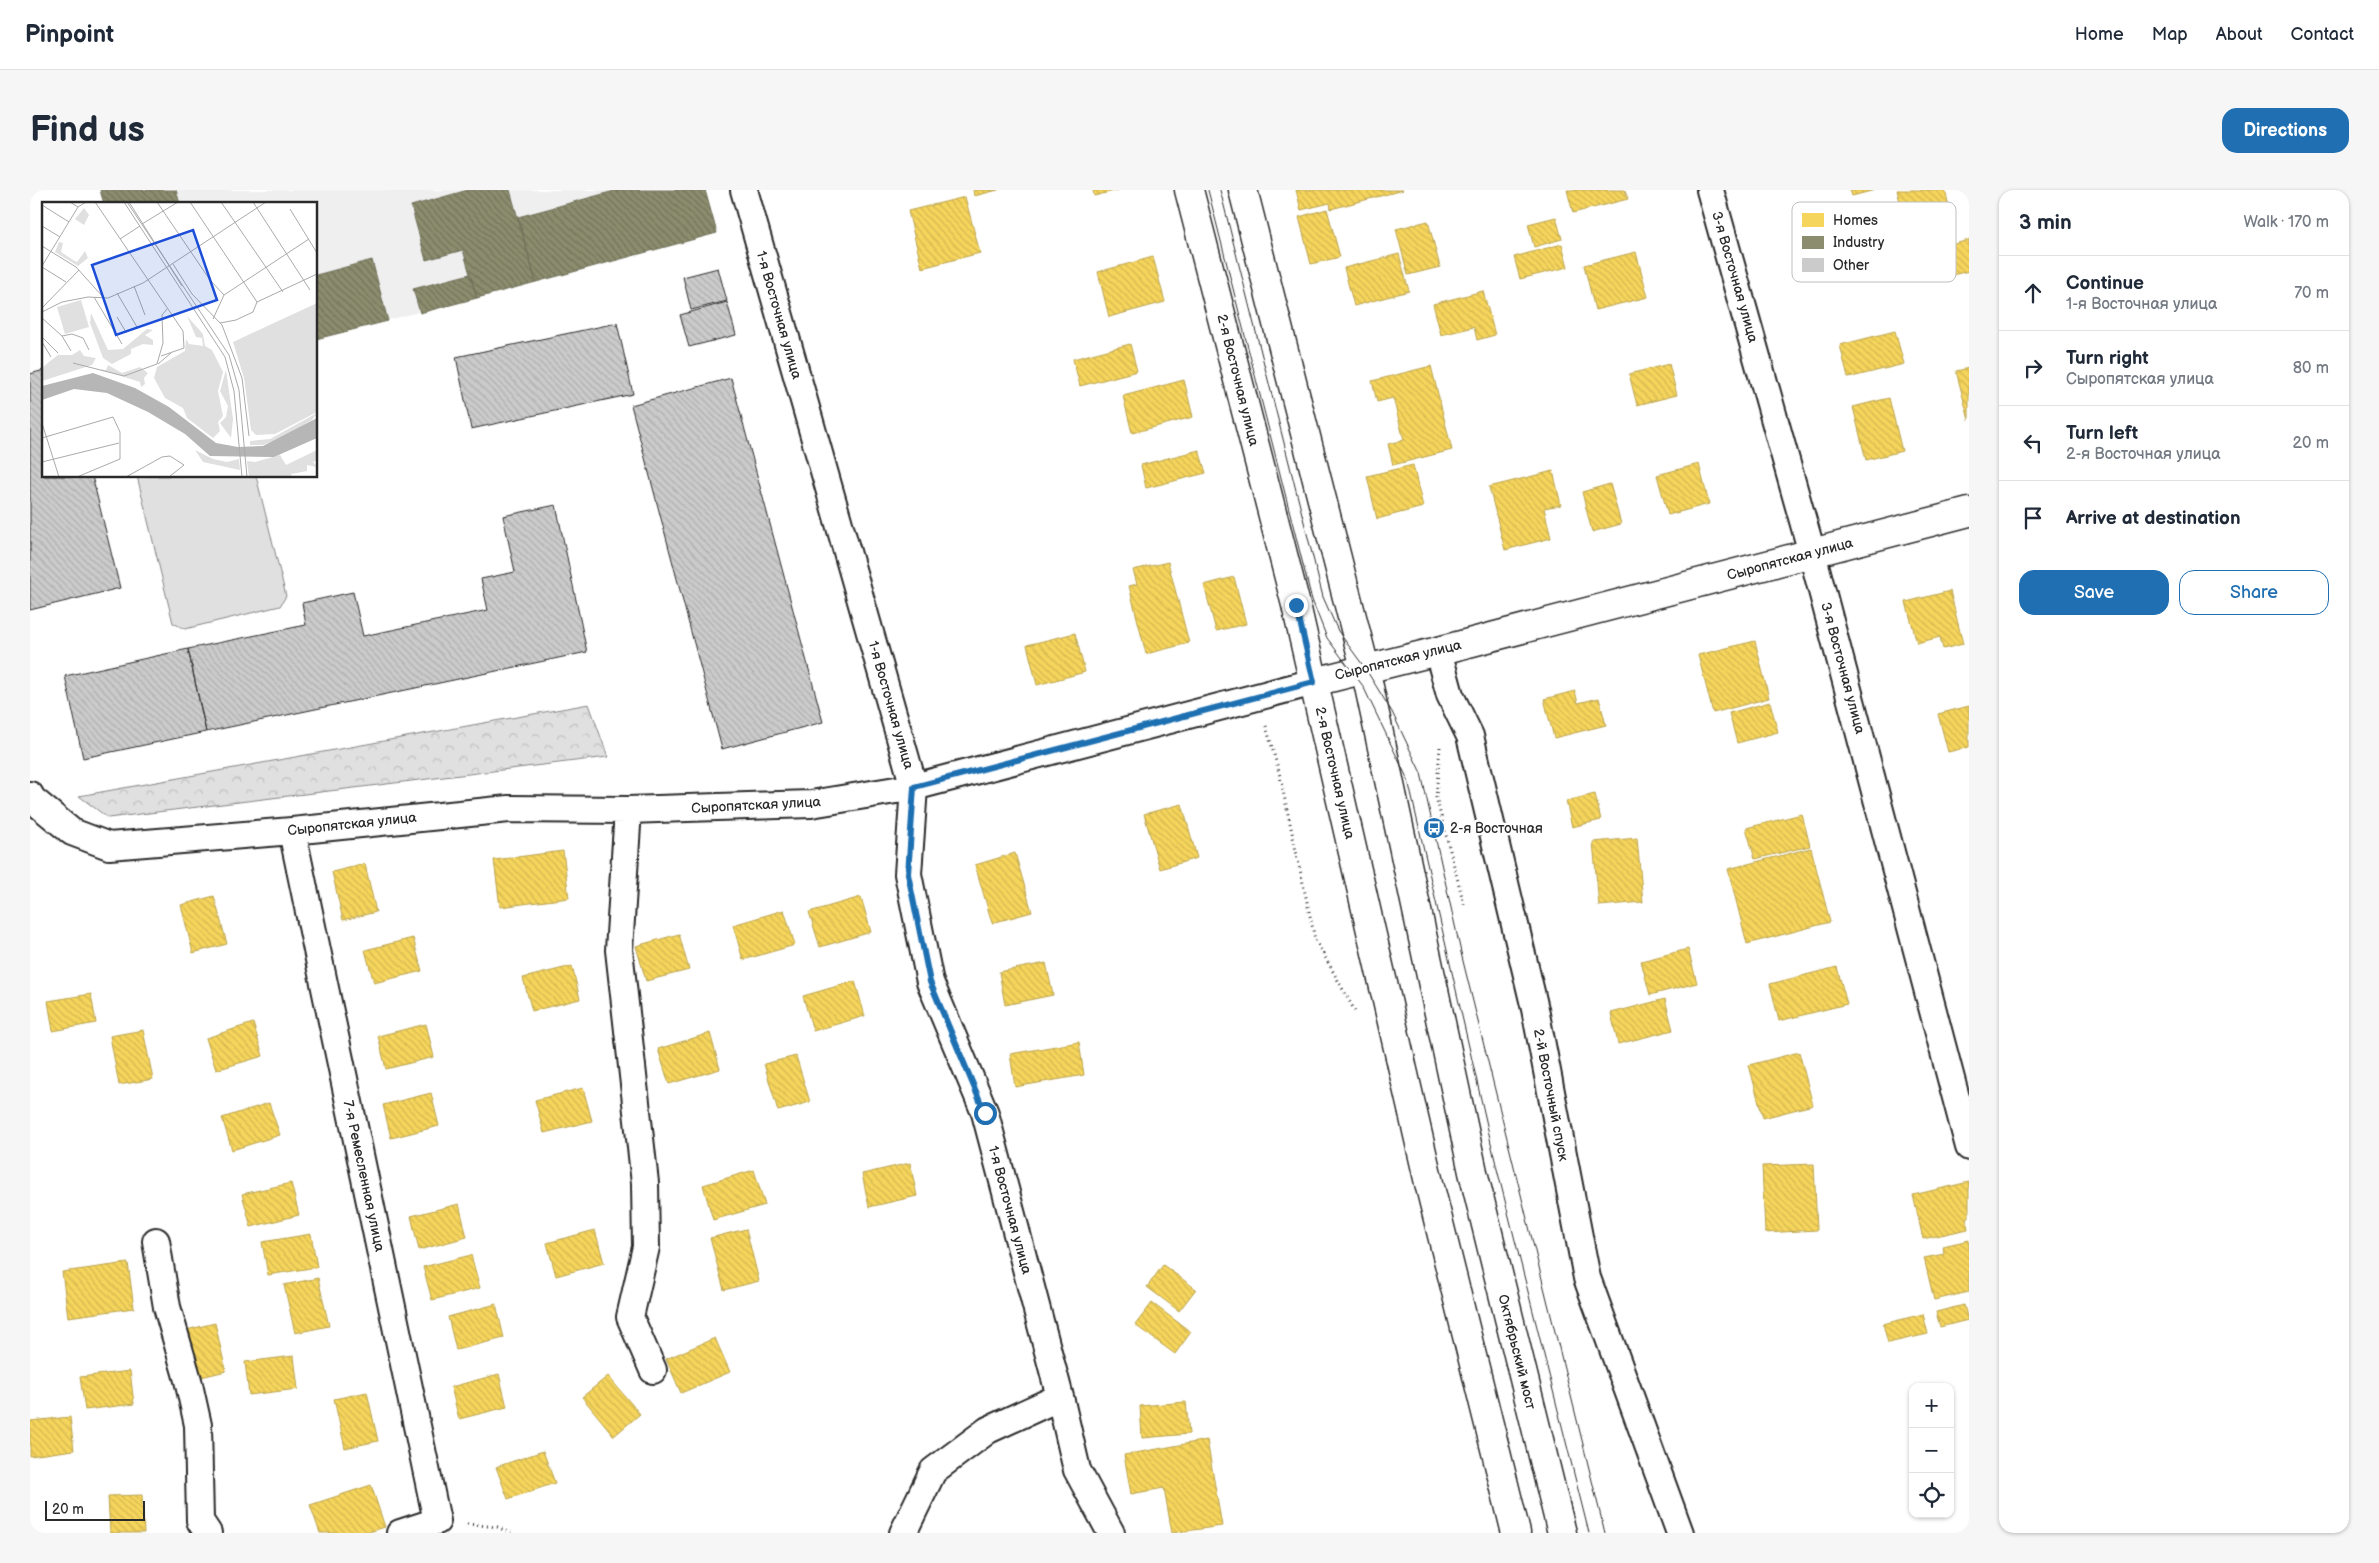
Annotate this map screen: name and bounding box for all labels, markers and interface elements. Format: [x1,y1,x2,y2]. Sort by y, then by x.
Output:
text: Pinpoint [25,20,114,49]
text: Home [2075,24,2124,45]
text: Map [2152,24,2188,45]
text: About [2216,24,2263,45]
text: Contact [2291,24,2354,45]
button: Directions [2222,108,2349,153]
text: Find us [30,109,145,152]
inset map [42,202,318,478]
legend [1792,202,1956,282]
street label: 3-я Восточная улица [1708,209,1762,345]
text: 3 min [2019,210,2072,235]
text: Homes [1833,212,1878,229]
text: Walk · 170 m [2243,213,2329,232]
text: Industry [1833,234,1885,251]
street label: 1-я Восточная улица [753,249,806,382]
text: Other [1833,257,1870,274]
text: Continue [2066,272,2144,295]
icon: ahead [2019,279,2047,307]
text: 70 m [2294,284,2329,303]
text: 1-я Восточная улица [2066,295,2217,314]
street label: 2-я Восточная улица [1213,312,1263,448]
text: Turn right [2066,347,2149,370]
icon: right [2019,354,2047,382]
text: 80 m [2293,359,2329,378]
text: Сыропятская улица [2066,370,2214,389]
text: Turn left [2066,422,2138,445]
icon: left [2019,429,2047,457]
text: 20 m [2293,434,2329,453]
text: 2-я Восточная улица [2066,445,2221,464]
icon: arrive [2019,504,2047,532]
text: Arrive at destination [2066,507,2241,530]
street label: Сыропятская улица [1725,534,1855,584]
button: Save [2019,570,2169,615]
button: Share [2179,570,2329,615]
route end [1285,594,1308,617]
street label: 3-я Восточная улица [1817,600,1869,736]
street label: Сыропятская улица [1333,636,1464,684]
street label: 1-я Восточная улица [865,639,918,772]
street label: 2-я Восточная улица [1312,705,1359,842]
street label: Сыропятская улица [691,793,822,817]
street label: Сыропятская улица [287,809,418,839]
bus stop icon: 2-я Восточная [1422,816,1446,840]
place label: 2-я Восточная [1450,820,1543,837]
street label: 2-й Восточный спуск [1530,1027,1572,1163]
street label: 7-я Ремесленная улица [340,1099,388,1254]
route start [974,1102,997,1125]
street label: 1-я Восточная улица [985,1144,1036,1277]
street label: Октябрьский мост [1494,1293,1540,1412]
map controls [1909,1383,1954,1518]
button: + [1909,1383,1954,1428]
button: − [1909,1428,1954,1473]
button: locate [1909,1473,1954,1518]
scale bar [45,1498,145,1521]
text: 20 m [52,1501,84,1518]

